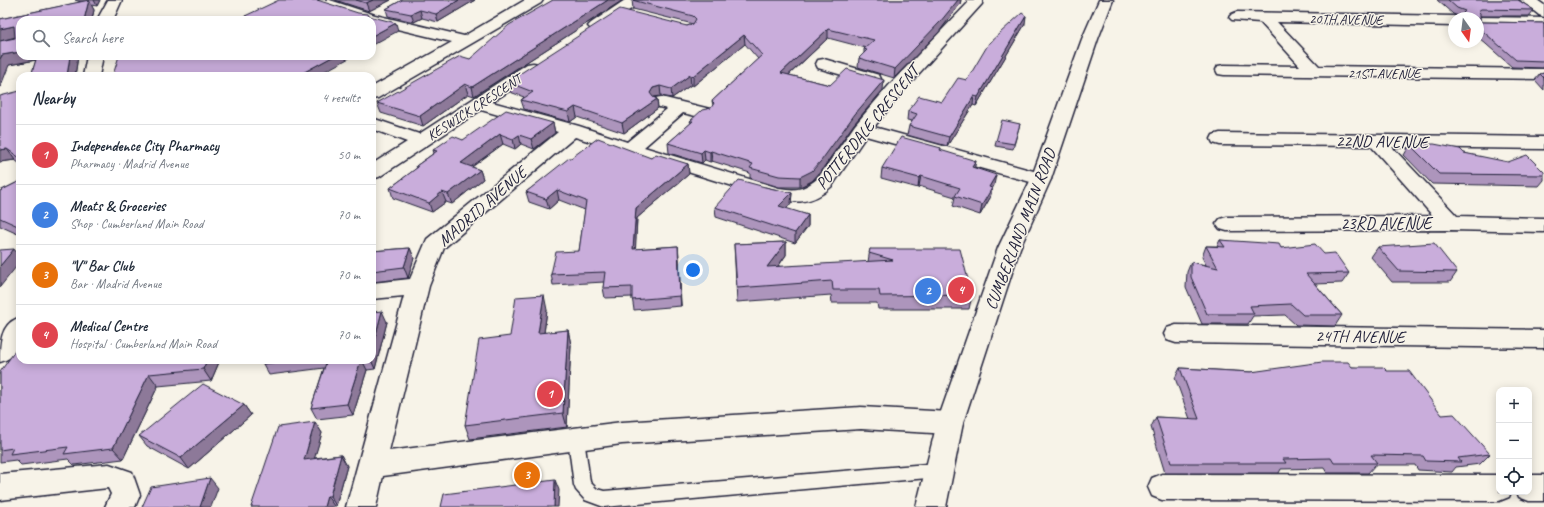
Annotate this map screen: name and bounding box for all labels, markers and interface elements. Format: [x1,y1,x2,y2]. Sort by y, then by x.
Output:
street label: 20TH AVENUE [1309,10,1385,29]
north arrow [1448,12,1484,48]
search box [16,16,376,60]
icon: search [30,27,52,49]
text: Search here [62,29,123,48]
street label: POTTERDALE CRESCENT [811,58,926,194]
street label: 21ST AVENUE [1348,65,1422,82]
street label: KESWICK CRESCENT [424,69,528,144]
text: Nearby [32,88,75,109]
text: 4 results [322,90,360,106]
street label: 22ND AVENUE [1336,130,1430,153]
text: Independence City Pharmacy [70,137,219,156]
street label: CUMBERLAND MAIN ROAD [980,145,1061,312]
text: 1 [42,147,48,163]
text: 50 m [338,147,360,163]
text: Pharmacy · Madrid Avenue [70,156,188,172]
street label: MADRID AVENUE [434,160,533,251]
text: Meats & Groceries [70,197,165,216]
text: 2 [42,207,48,223]
text: 70 m [338,207,360,223]
street label: 23RD AVENUE [1340,213,1434,234]
text: Shop · Cumberland Main Road [70,216,203,232]
text: "V" Bar Club [70,257,134,276]
your location [683,260,703,280]
text: 3 [42,267,48,283]
text: 70 m [338,267,360,283]
pin: 4 [948,275,974,305]
text: Bar · Madrid Avenue [70,276,161,292]
pin: 2 [915,276,941,306]
text: Medical Centre [70,317,147,336]
street label: 24TH AVENUE [1315,325,1407,348]
text: 4 [42,327,48,343]
text: 70 m [338,327,360,343]
text: Hospital · Cumberland Main Road [70,336,217,352]
pin: 1 [537,379,563,409]
map controls [1496,387,1532,495]
button: + [1496,387,1532,423]
button: − [1496,423,1532,459]
button: locate [1496,459,1532,495]
pin: 3 [514,460,540,490]

